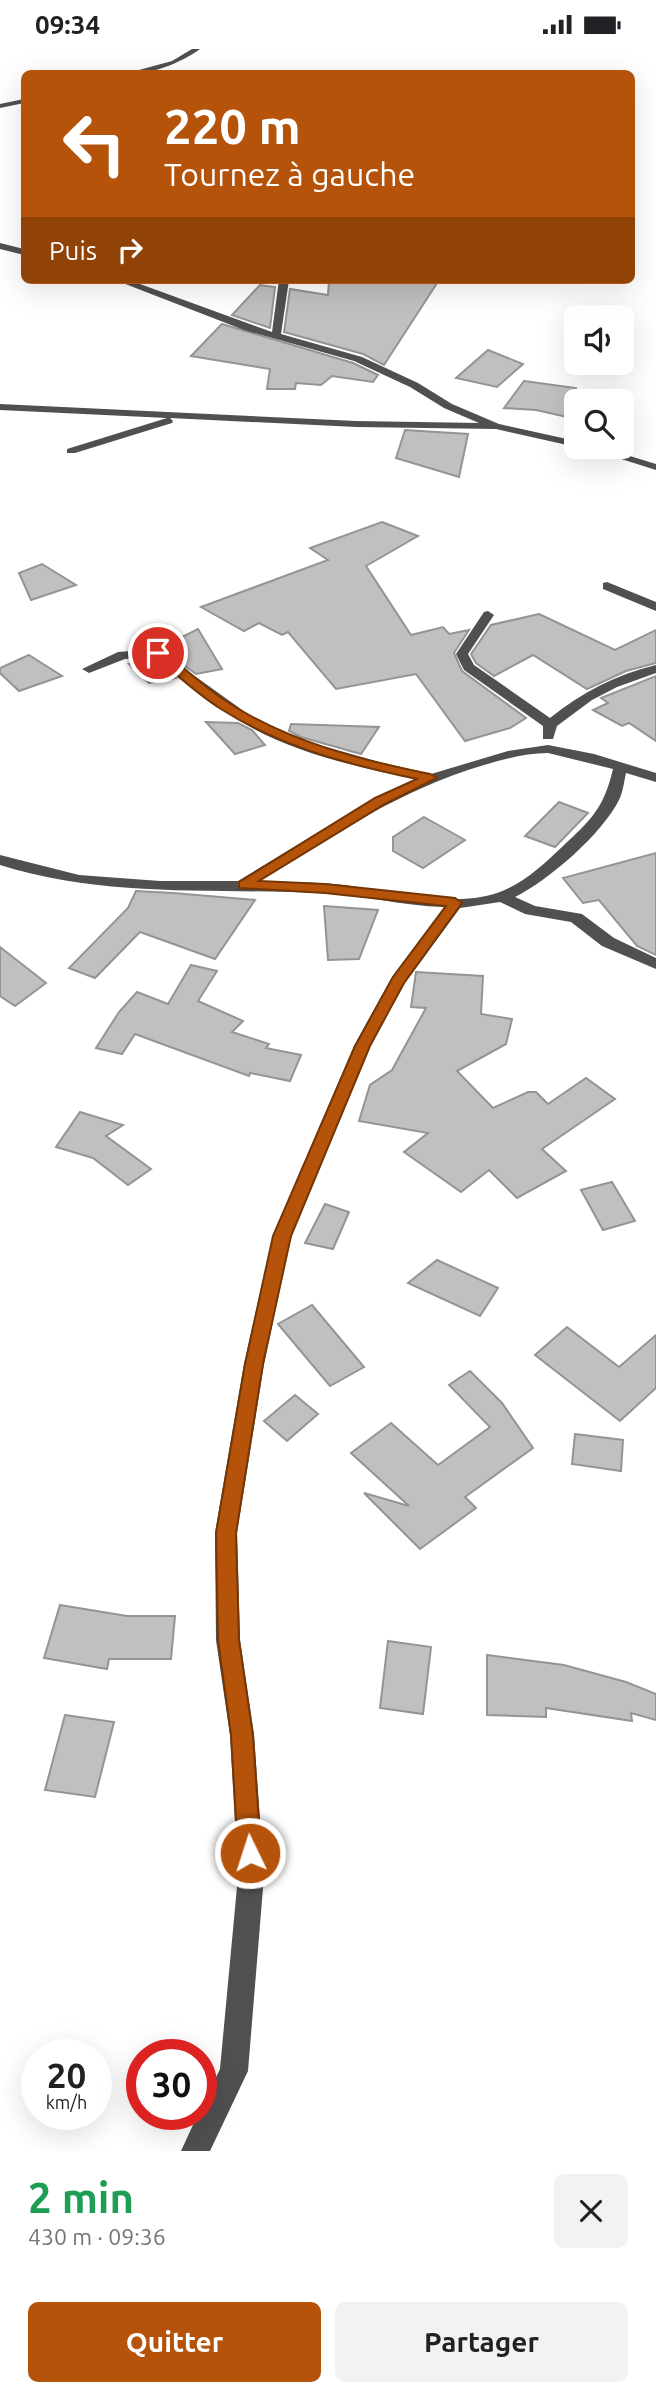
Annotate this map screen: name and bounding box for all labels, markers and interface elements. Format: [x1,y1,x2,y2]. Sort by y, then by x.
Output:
text: 09:34 [35,10,100,39]
icon: left [49,98,140,189]
text: 220 m [164,98,301,153]
text: Tournez à gauche [164,156,415,192]
icon: right [111,231,149,269]
text: Puis [49,236,97,265]
map controls [564,305,634,459]
button: sound [564,305,634,375]
button: search [564,389,634,459]
pin [128,623,188,683]
icon: arrive [139,634,177,672]
position arrow [213,1816,287,1890]
speed limit sign: 30 [126,2039,217,2130]
text: 20 [47,2055,86,2095]
text: km/h [46,2092,87,2112]
text: 2 min [28,2174,134,2221]
button: close [554,2174,628,2248]
text: 430 m · 09:36 [28,2224,166,2249]
button: Quitter [28,2302,321,2382]
button: Partager [335,2302,628,2382]

